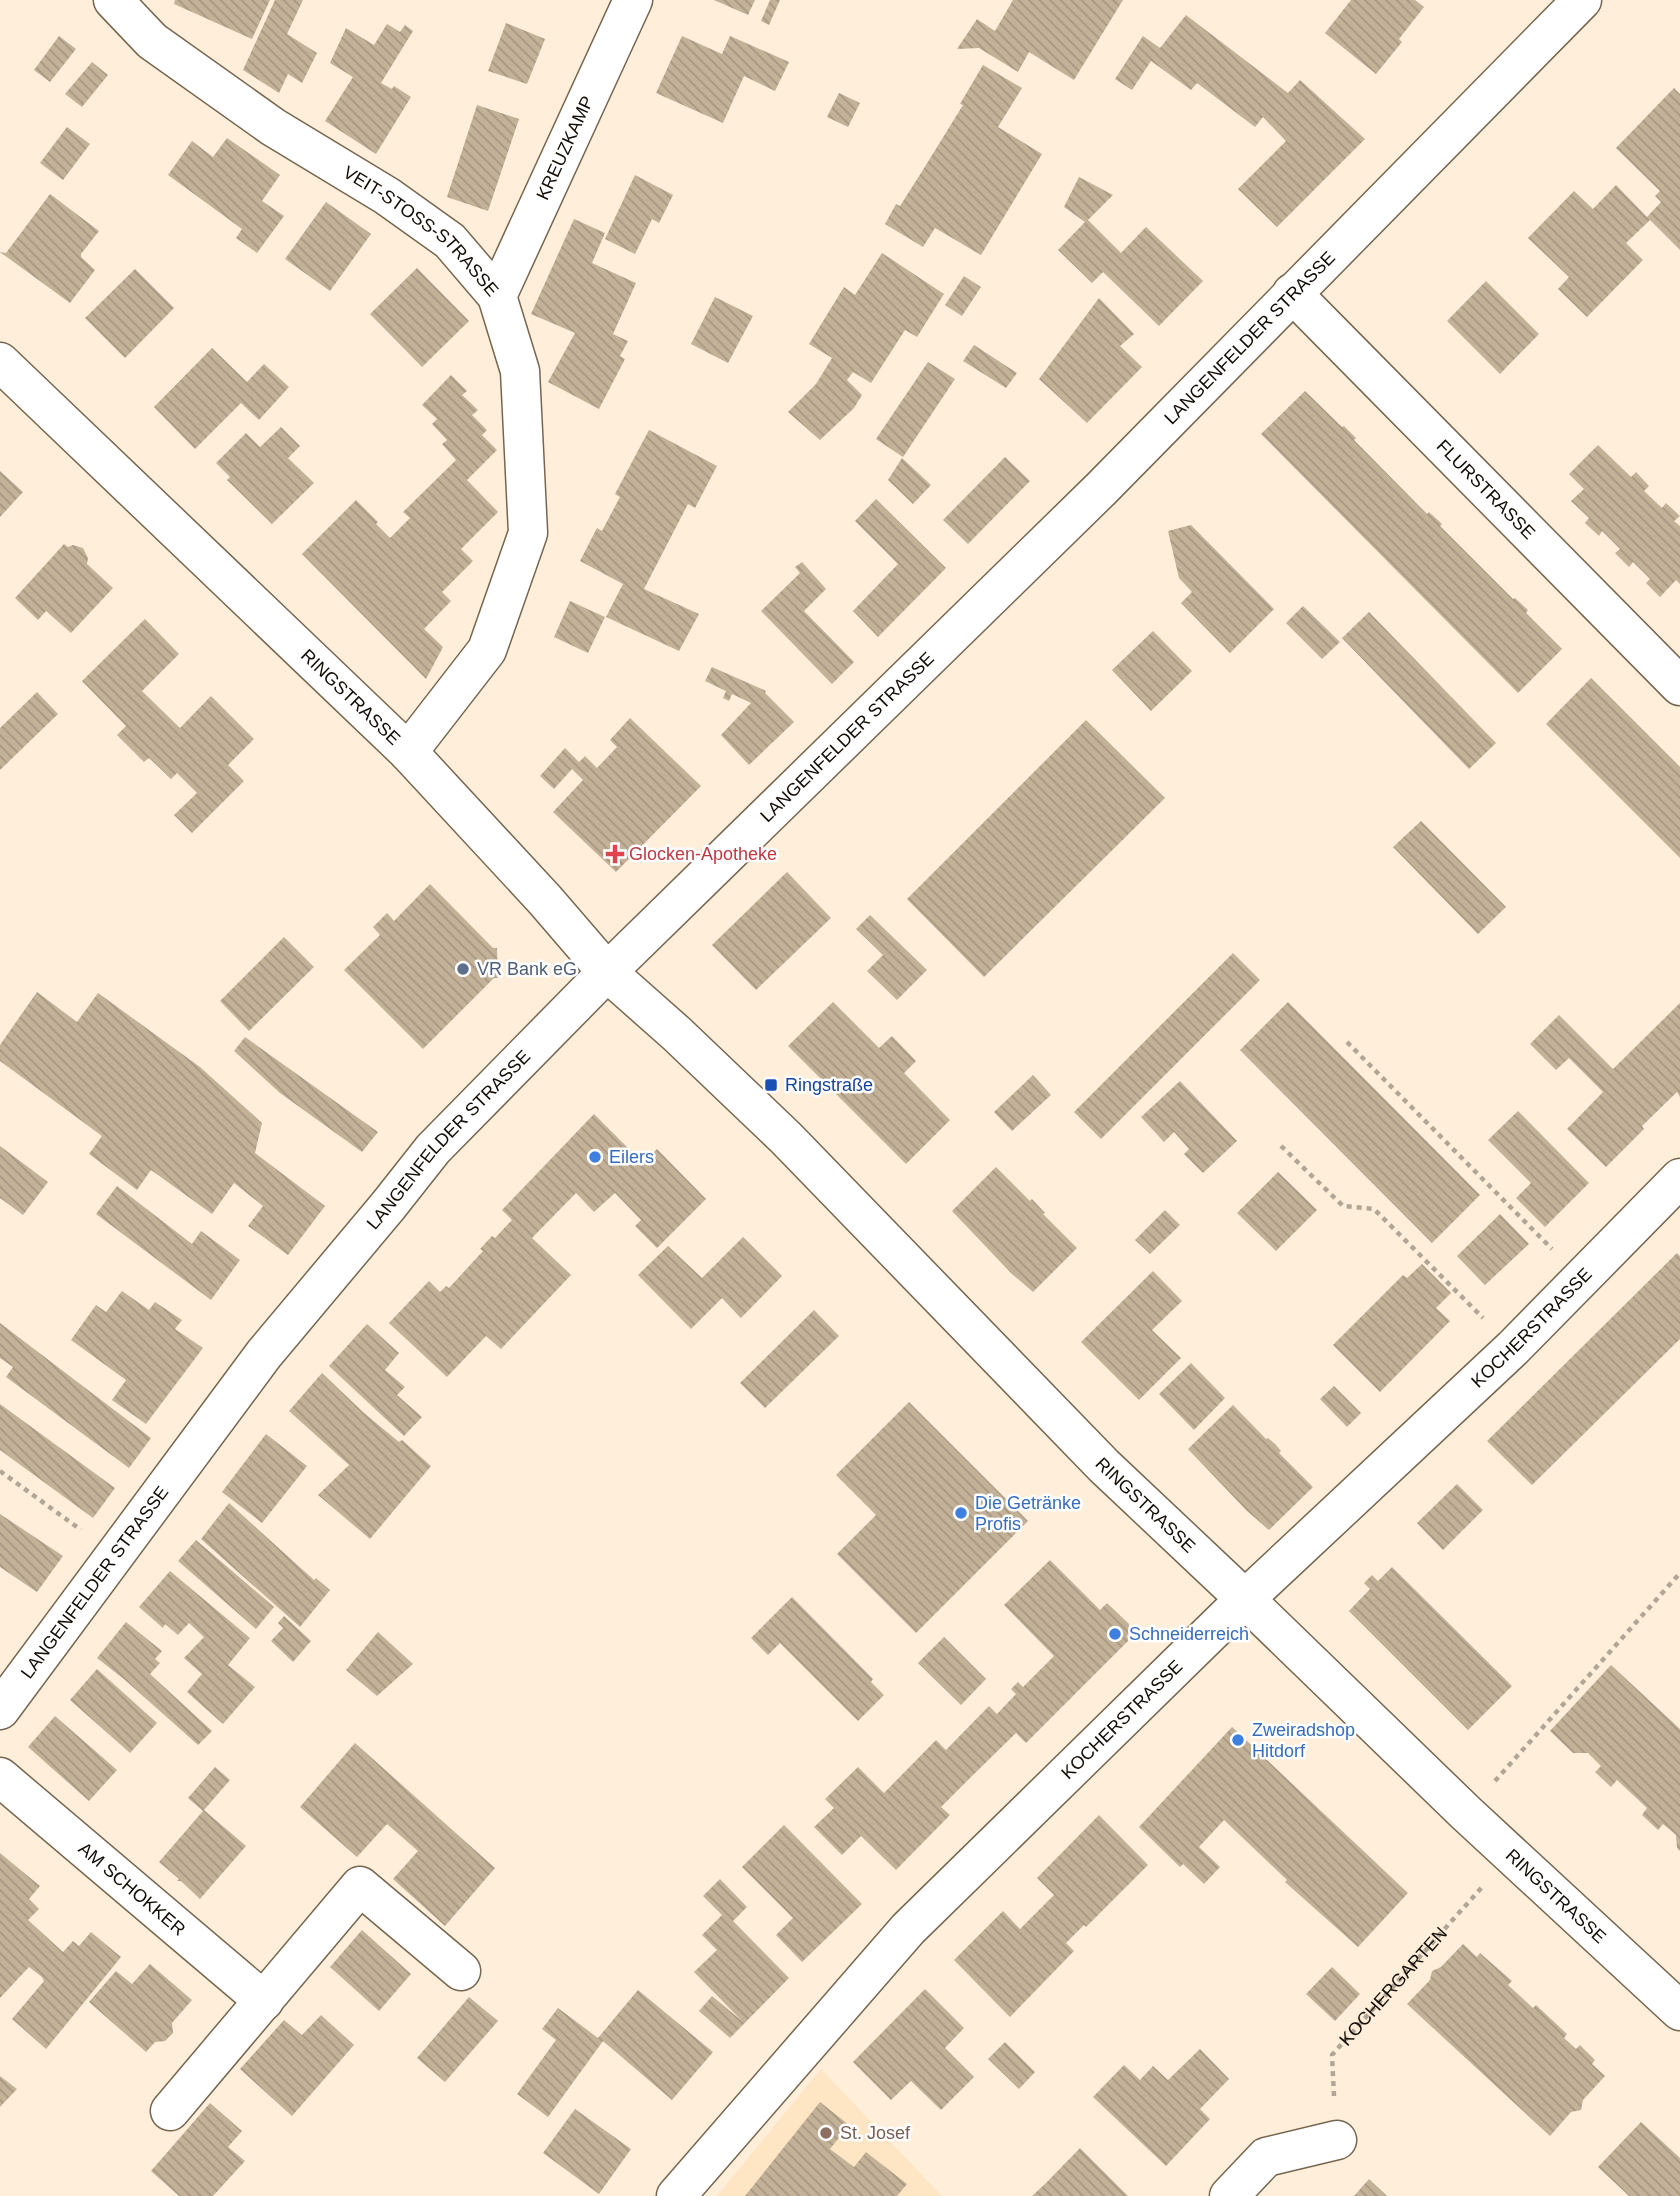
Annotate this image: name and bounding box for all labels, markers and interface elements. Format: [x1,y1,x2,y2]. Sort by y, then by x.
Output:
street label: KREUZKAMP [533,93,598,203]
street label: VEIT-STOSS-STRASSE [340,162,503,300]
street label: LANGENFELDER STRASSE [1160,247,1339,428]
street label: FLURSTRASSE [1433,436,1539,543]
street label: RINGSTRASSE [297,645,404,749]
street label: LANGENFELDER STRASSE [756,648,938,826]
place label: Glocken-Apotheke [629,844,777,864]
marker: Glocken-Apotheke [607,846,623,862]
place label: VR Bank eG [477,959,577,979]
marker: VR Bank eG [455,961,471,977]
street label: LANGENFELDER STRASSE [363,1046,534,1233]
place label: Ringstraße [785,1075,873,1095]
marker: Ringstraße [763,1077,779,1093]
place label: Eilers [609,1147,654,1167]
marker: Eilers [587,1149,603,1165]
street label: KOCHERSTRASSE [1467,1264,1596,1392]
street label: RINGSTRASSE [1091,1454,1199,1557]
street label: LANGENFELDER STRASSE [17,1482,172,1682]
place label: Die Getränke Profis [975,1493,1081,1534]
marker: Die Getränke Profis [953,1505,969,1521]
place label: Schneiderreich [1129,1624,1249,1644]
marker: Schneiderreich [1107,1626,1123,1642]
street label: KOCHERSTRASSE [1057,1656,1186,1783]
place label: Zweiradshop Hitdorf [1252,1720,1355,1761]
marker: Zweiradshop Hitdorf [1230,1732,1246,1748]
street label: AM SCHOKKER [75,1838,189,1940]
street label: RINGSTRASSE [1502,1845,1610,1947]
street label: KOCHERGARTEN [1335,1923,1451,2050]
place label: St. Josef [840,2123,911,2143]
marker: St. Josef [818,2125,834,2141]

